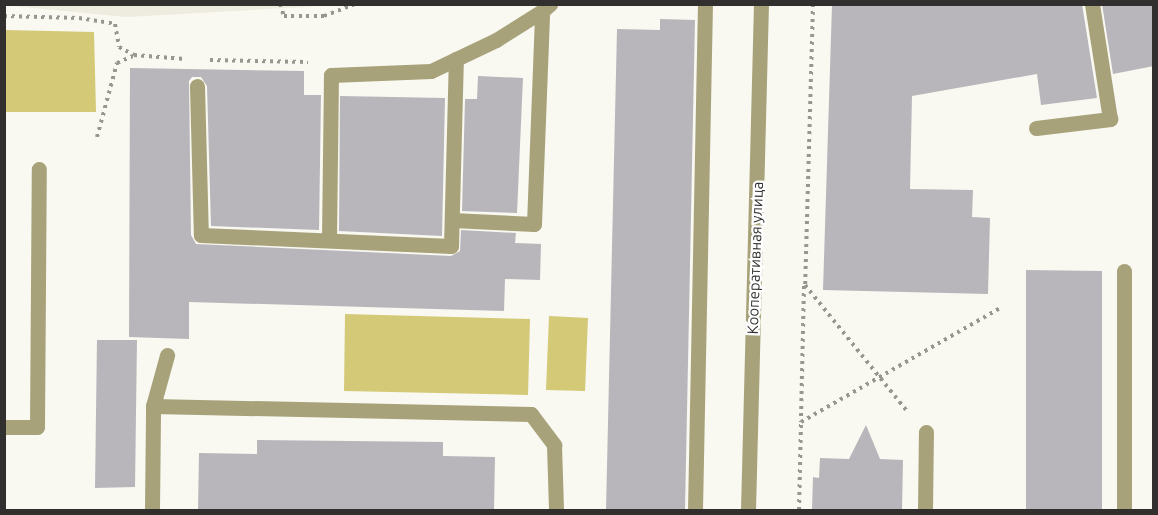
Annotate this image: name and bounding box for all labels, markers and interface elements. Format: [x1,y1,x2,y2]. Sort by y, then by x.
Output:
street label: Кооперативная улица [743,181,767,335]

